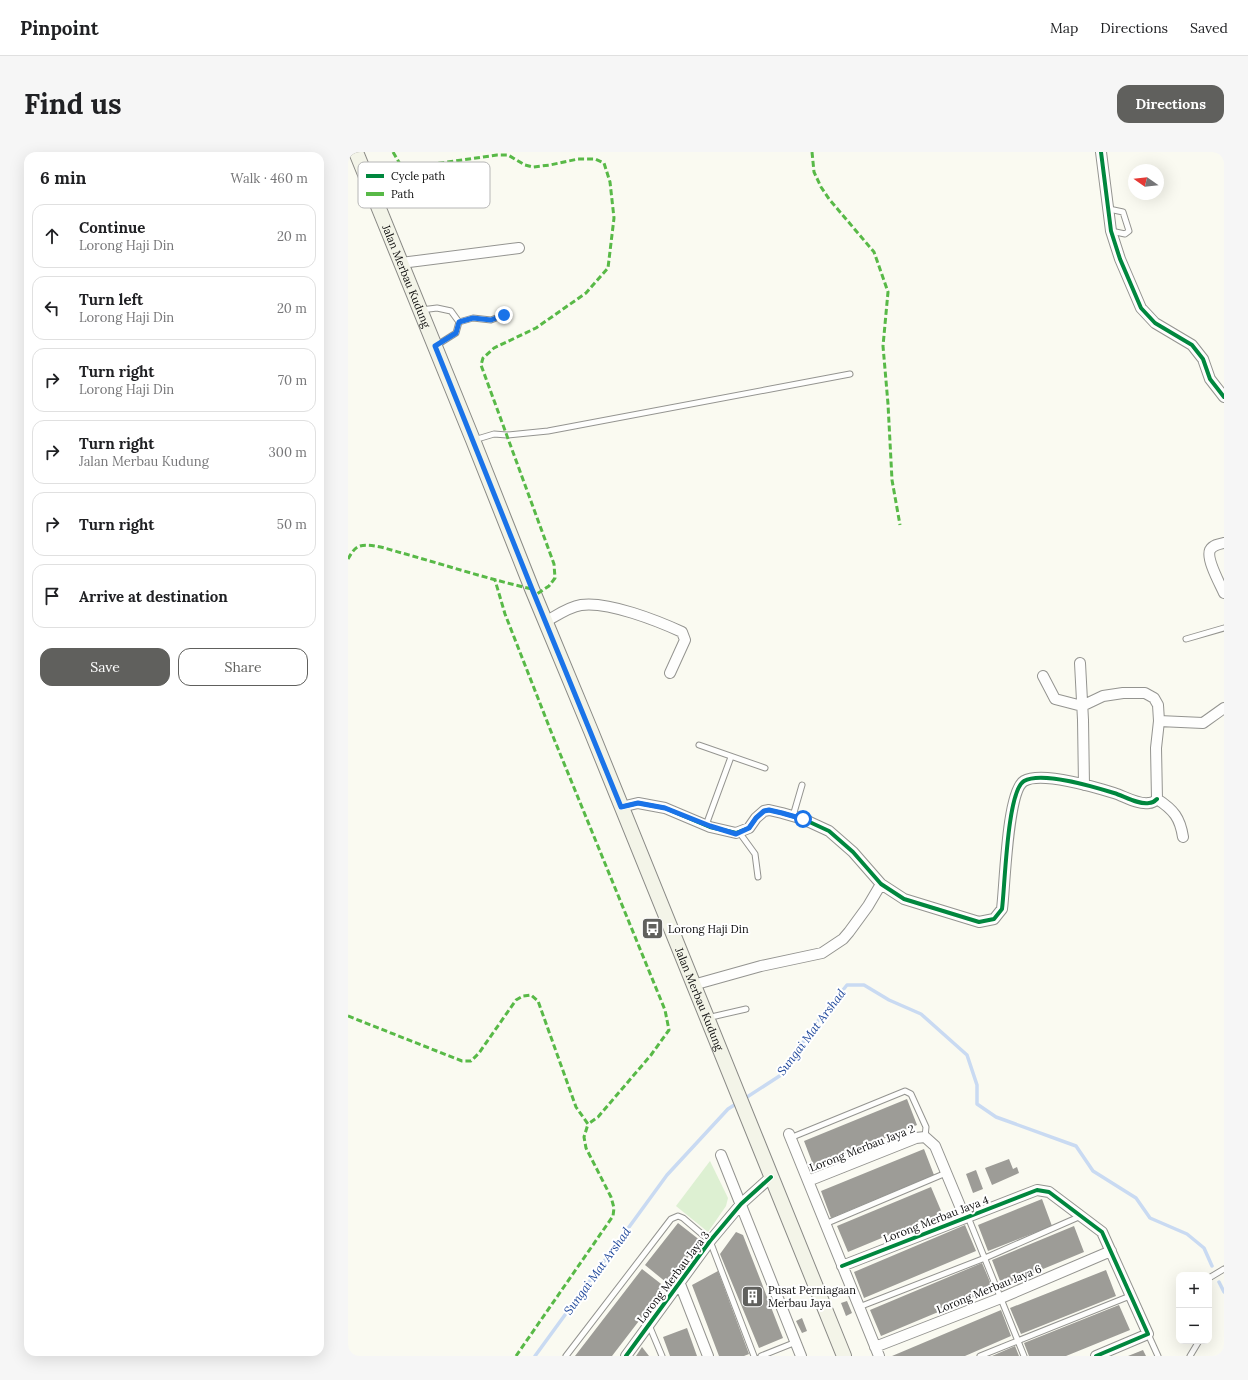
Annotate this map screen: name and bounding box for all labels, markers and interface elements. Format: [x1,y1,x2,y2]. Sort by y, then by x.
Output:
text: Pinpoint [20,16,99,40]
text: Map [1050,19,1078,37]
text: Directions [1100,19,1168,37]
text: Saved [1190,19,1228,37]
button: Directions [1117,85,1224,123]
text: Find us [24,86,122,122]
legend [358,162,490,208]
north arrow [1128,164,1164,200]
text: 6 min [40,167,86,189]
text: Cycle path [391,169,446,183]
text: Walk · 460 m [231,170,308,187]
text: Path [391,187,414,201]
text: Continue [79,218,145,237]
street label: Jalan Merbau Kudung [379,222,434,331]
icon: ahead [41,225,63,247]
text: 20 m [277,228,307,245]
text: Lorong Haji Din [79,237,174,254]
text: Turn left [79,290,143,309]
icon: left [41,297,63,319]
text: 20 m [277,300,307,317]
route end [495,306,513,324]
text: Lorong Haji Din [79,309,174,326]
text: Turn right [79,362,155,381]
icon: right [41,369,63,391]
text: 70 m [278,372,307,389]
text: Lorong Haji Din [79,381,174,398]
text: Turn right [79,434,155,453]
icon: right [41,441,63,463]
text: 300 m [269,444,307,461]
text: Jalan Merbau Kudung [79,453,209,470]
icon: right [41,513,63,535]
text: Turn right [79,515,155,534]
text: 50 m [277,516,307,533]
icon: arrive [41,585,63,607]
text: Arrive at destination [79,587,228,606]
button: Save [40,648,170,686]
button: Share [178,648,308,686]
route start [794,810,812,828]
bus stop icon: Lorong Haji Din [640,916,666,942]
place label: Lorong Haji Din [668,922,749,936]
street label: Jalan Merbau Kudung [672,944,727,1053]
water label: Sungai Mat Arshad [774,986,849,1078]
street label: Lorong Merbau Jaya 2 [807,1121,917,1175]
street label: Lorong Merbau Jaya 4 [881,1192,991,1246]
water label: Sungai Mat Arshad [560,1224,634,1318]
street label: Lorong Merbau Jaya 3 [634,1228,712,1326]
street label: Lorong Merbau Jaya 6 [934,1262,1044,1316]
map controls [1176,1272,1212,1344]
button: + [1176,1272,1212,1308]
building icon: Pusat Perniagaan Merbau Jaya [739,1283,765,1309]
place label: Pusat Perniagaan Merbau Jaya [768,1283,856,1310]
button: − [1176,1308,1212,1344]

